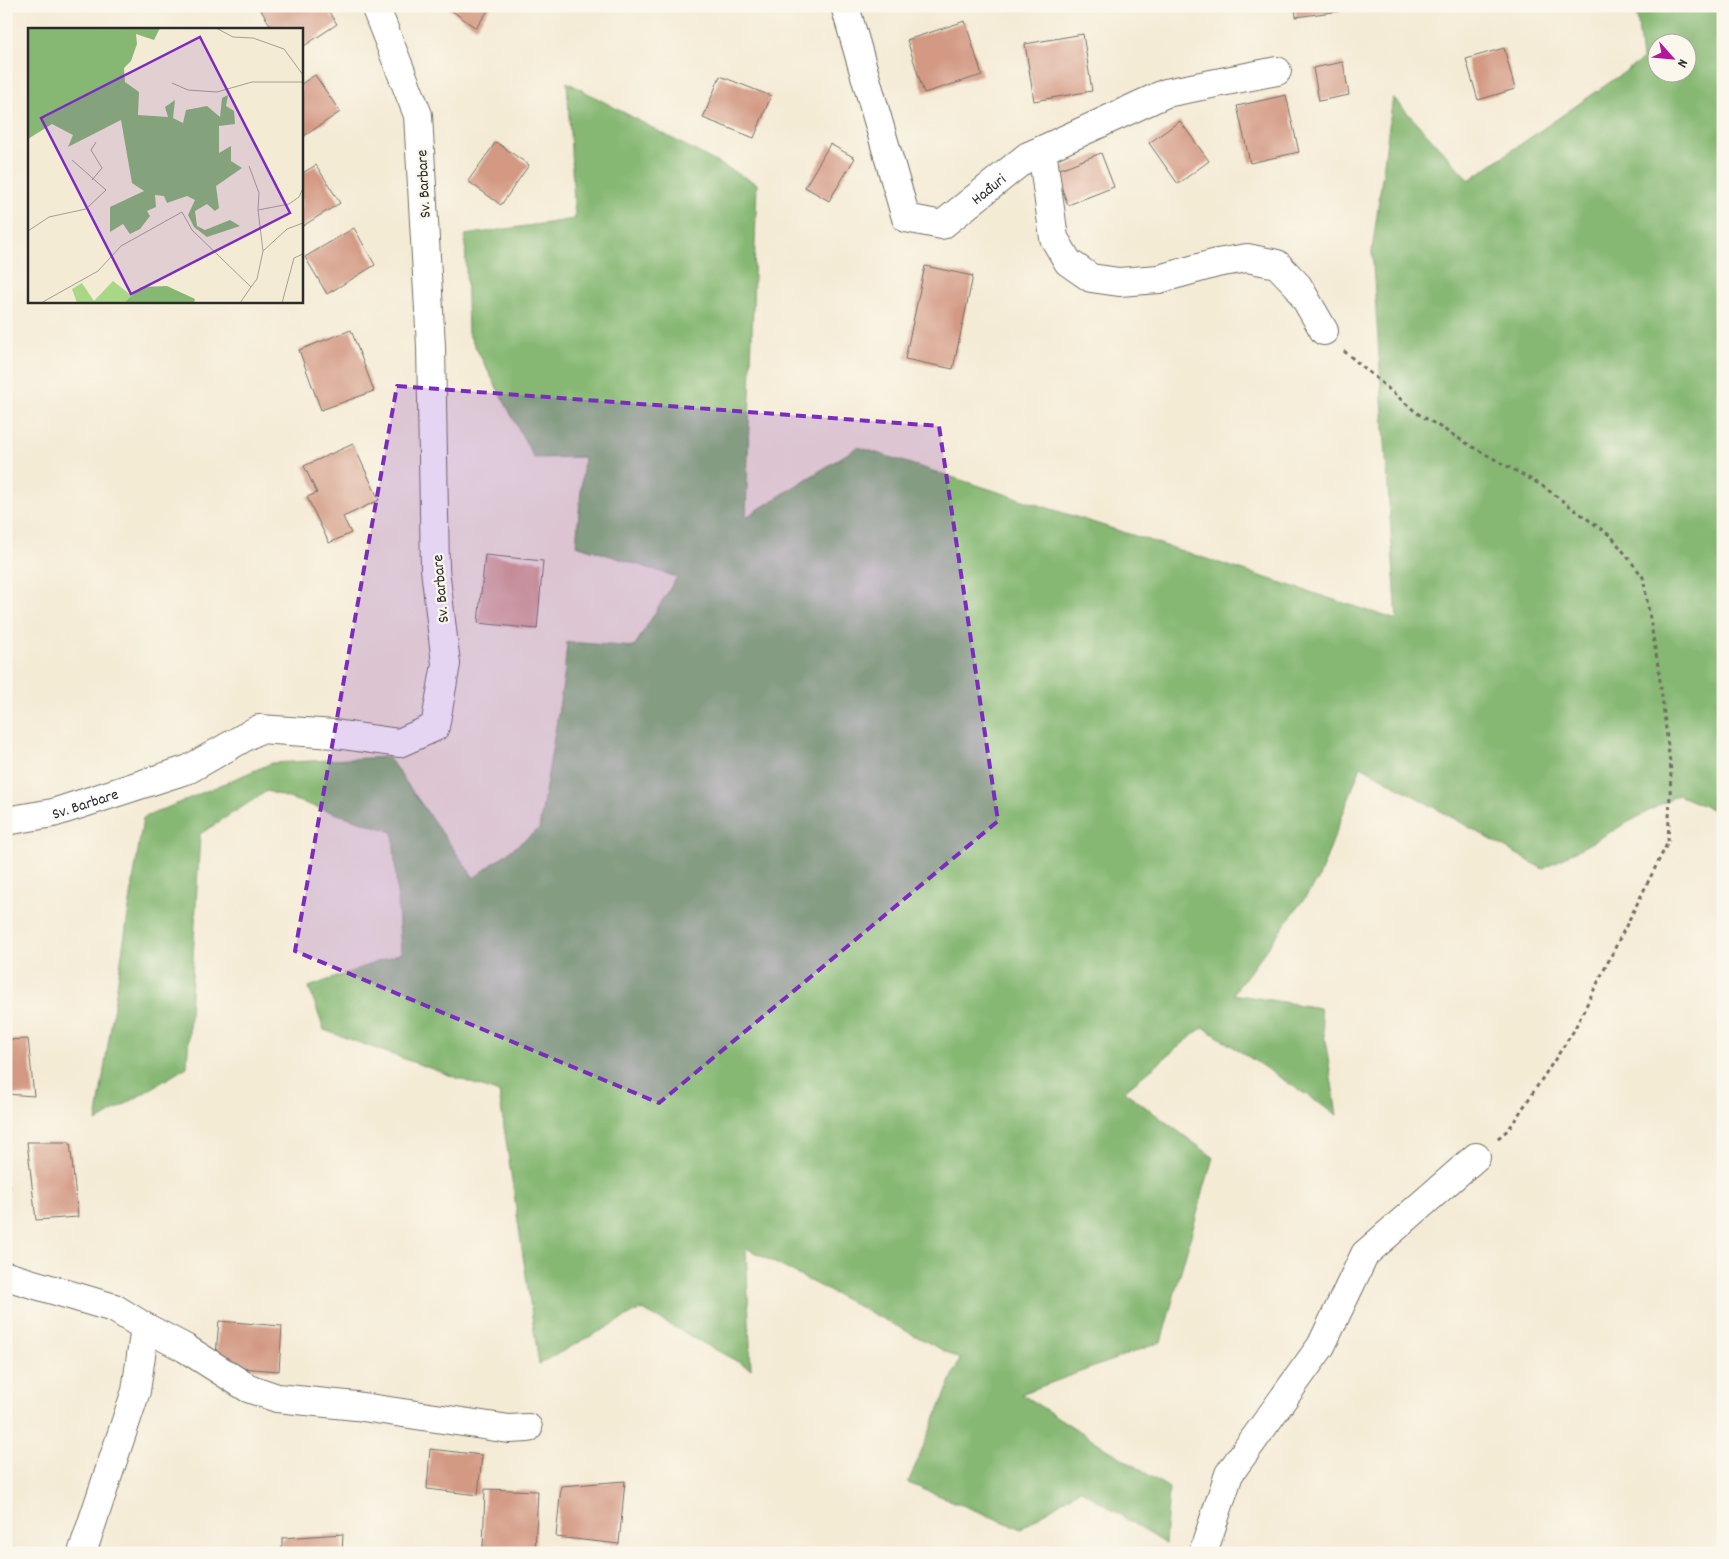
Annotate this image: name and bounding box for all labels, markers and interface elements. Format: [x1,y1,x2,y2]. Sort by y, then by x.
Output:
inset map [28,28,302,302]
north arrow [1646,32,1696,82]
text: N [1671,55,1692,71]
street label: Sv. Barbare [411,149,438,219]
street label: Hađuri [967,169,1012,211]
street label: Sv. Barbare [427,554,456,624]
street label: Sv. Barbare [49,784,122,827]

